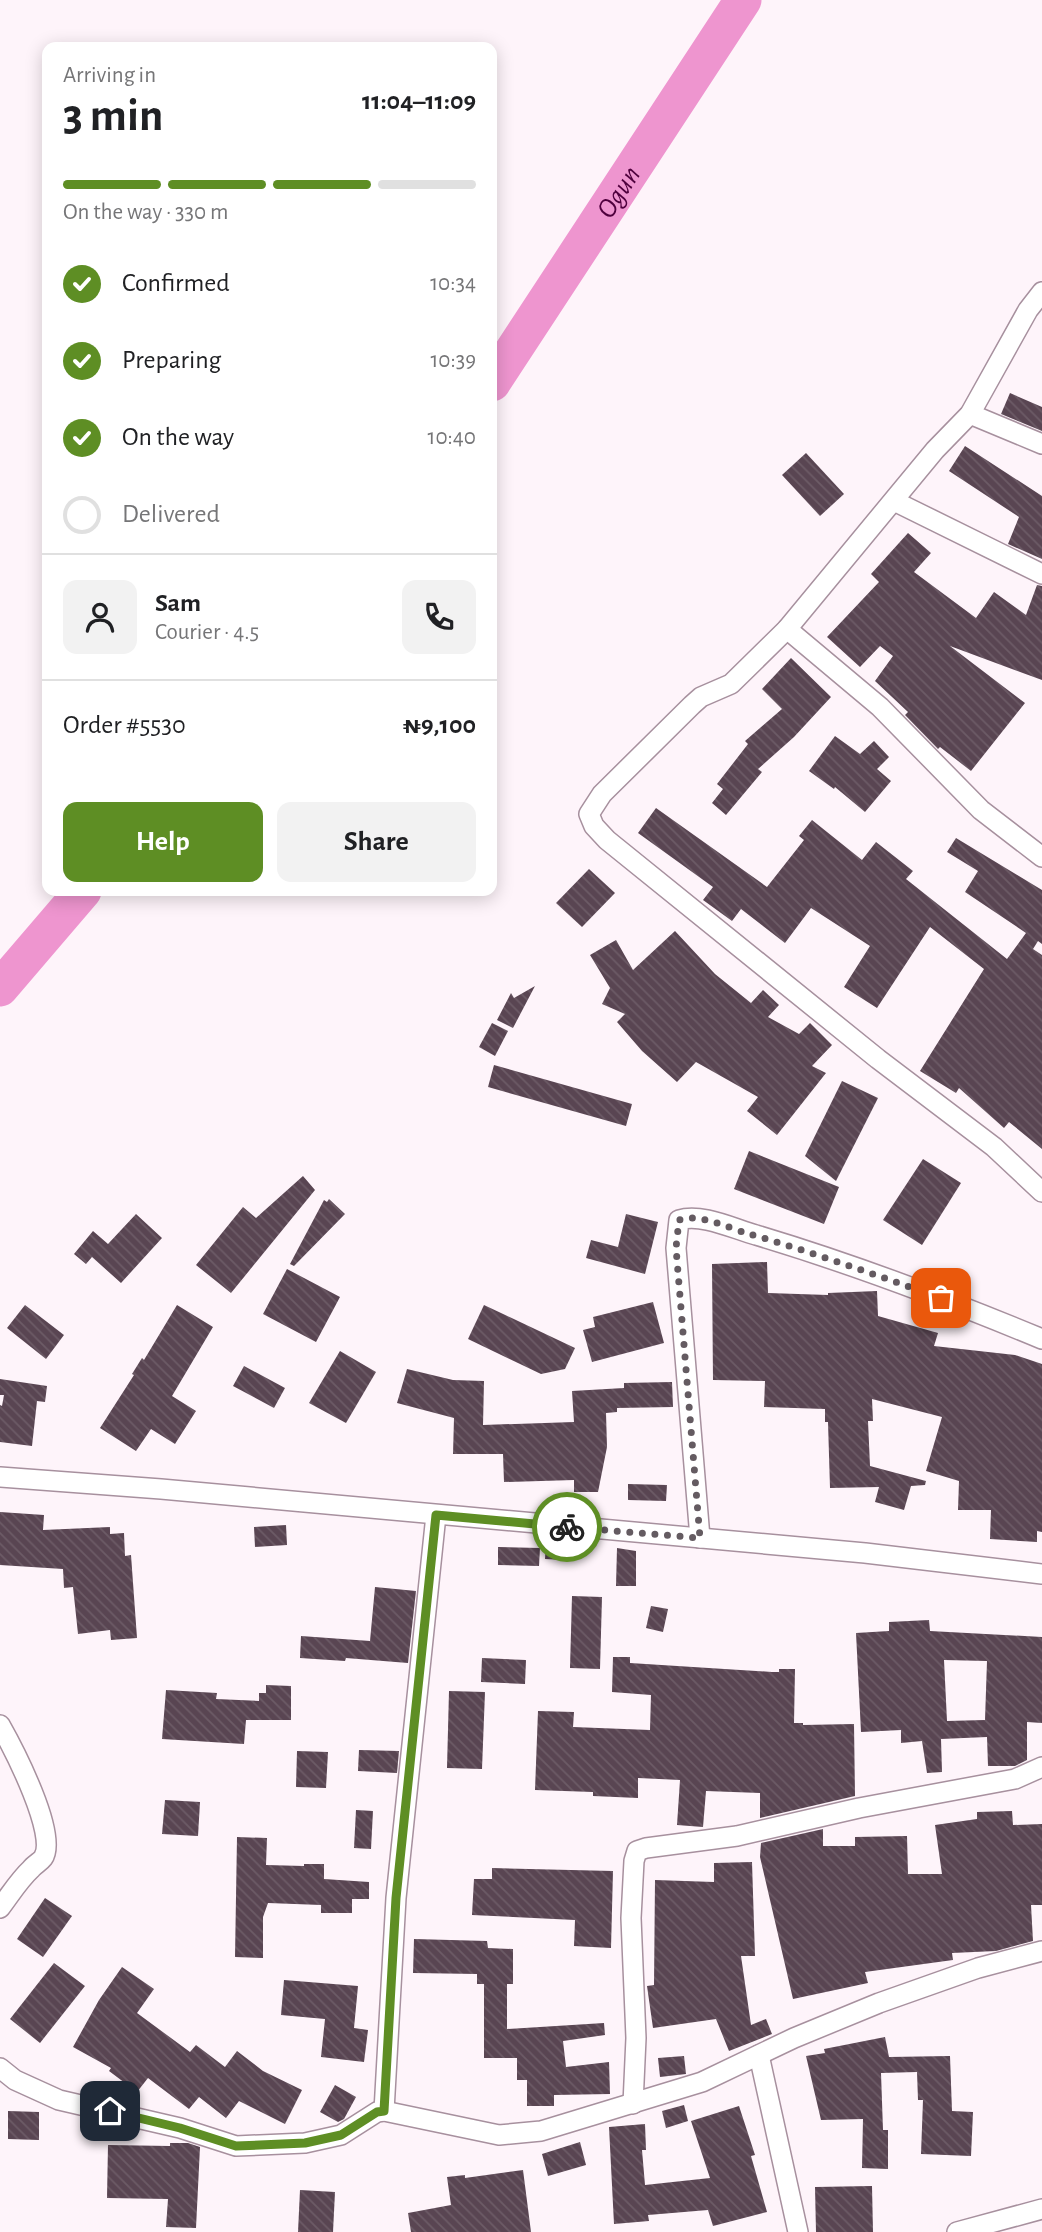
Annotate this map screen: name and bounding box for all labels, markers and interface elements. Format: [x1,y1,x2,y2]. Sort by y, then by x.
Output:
text: Arriving in [63,64,156,87]
text: 11:04–11:09 [362,88,476,114]
text: 3 min [63,93,163,139]
water label: Ogun [592,162,646,224]
text: On the way · 330 m [63,201,228,224]
icon: check [63,265,101,303]
text: Confirmed [122,270,230,296]
text: 10:34 [430,272,476,295]
icon: check [63,342,101,380]
text: Preparing [122,347,221,373]
text: 10:39 [430,349,476,372]
icon: check [63,419,101,457]
text: On the way [122,424,234,450]
text: 10:40 [427,426,476,449]
text: Delivered [122,501,220,527]
button: person [63,580,137,654]
button: phone [402,580,476,654]
text: Sam [155,590,201,616]
text: Courier · 4.5 [155,621,259,644]
text: Order #5530 [63,712,186,738]
text: ₦9,100 [403,712,476,738]
button: Help [63,802,263,882]
button: Share [277,802,476,882]
pin [911,1268,971,1328]
icon: bag [922,1279,960,1317]
courier [532,1492,602,1562]
icon: bike [548,1508,586,1546]
pin [80,2081,140,2141]
icon: home [91,2092,129,2130]

